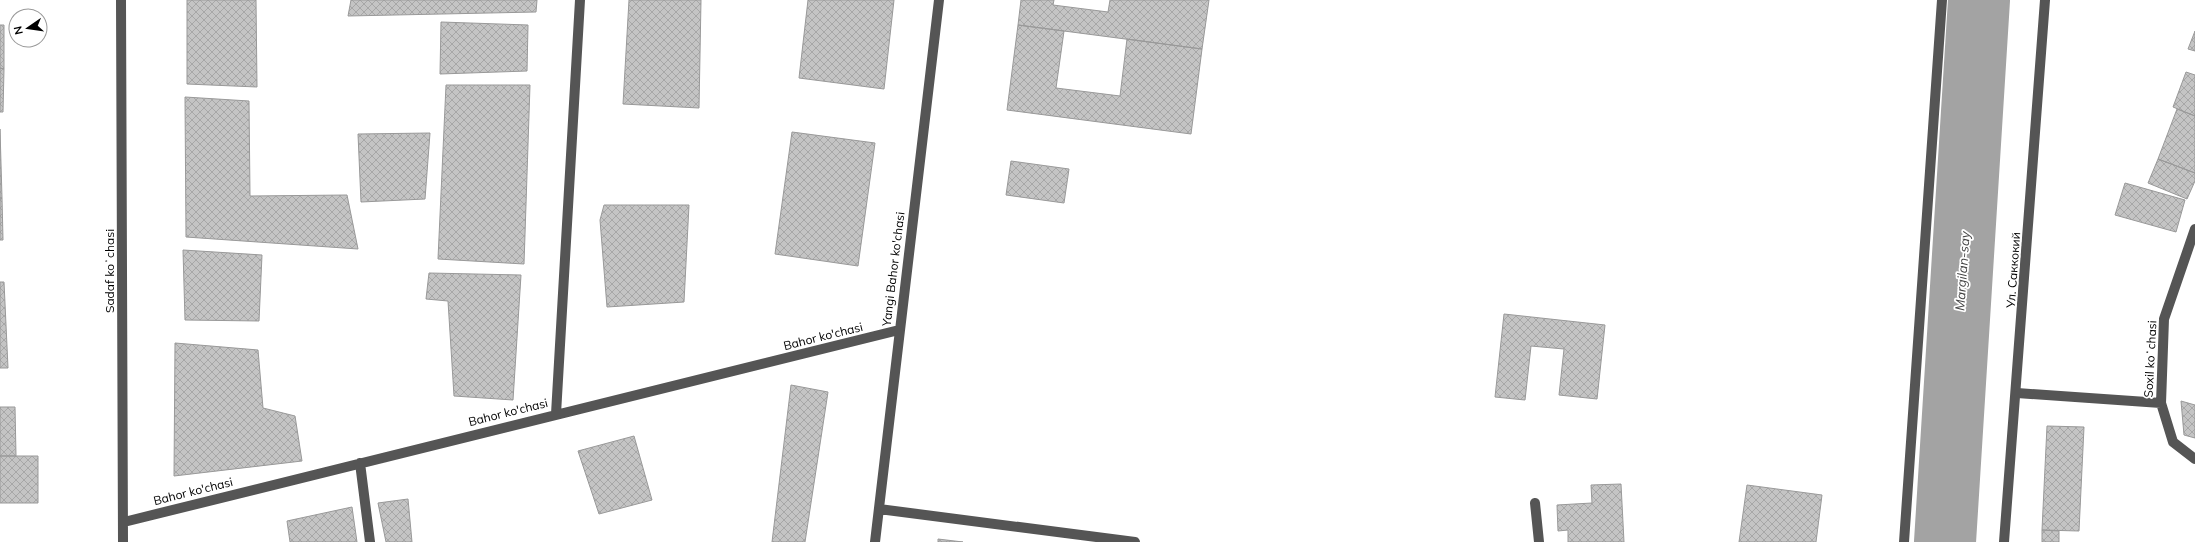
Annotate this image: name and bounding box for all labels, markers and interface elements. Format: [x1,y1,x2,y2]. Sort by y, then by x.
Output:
north arrow [8,8,48,48]
text: N [11,25,26,36]
street label: Yangi Bahor ko'chasi [878,211,907,328]
street label: Sadaf koʻchasi [102,229,117,313]
water label: Margilan-say [1951,230,1973,311]
street label: Ул. Саккокий [2003,232,2023,309]
street label: Bahor ko'chasi [782,319,864,353]
street label: Soxil koʻchasi [2140,320,2160,398]
street label: Bahor ko'chasi [467,395,549,429]
street label: Bahor ko'chasi [152,474,234,508]

